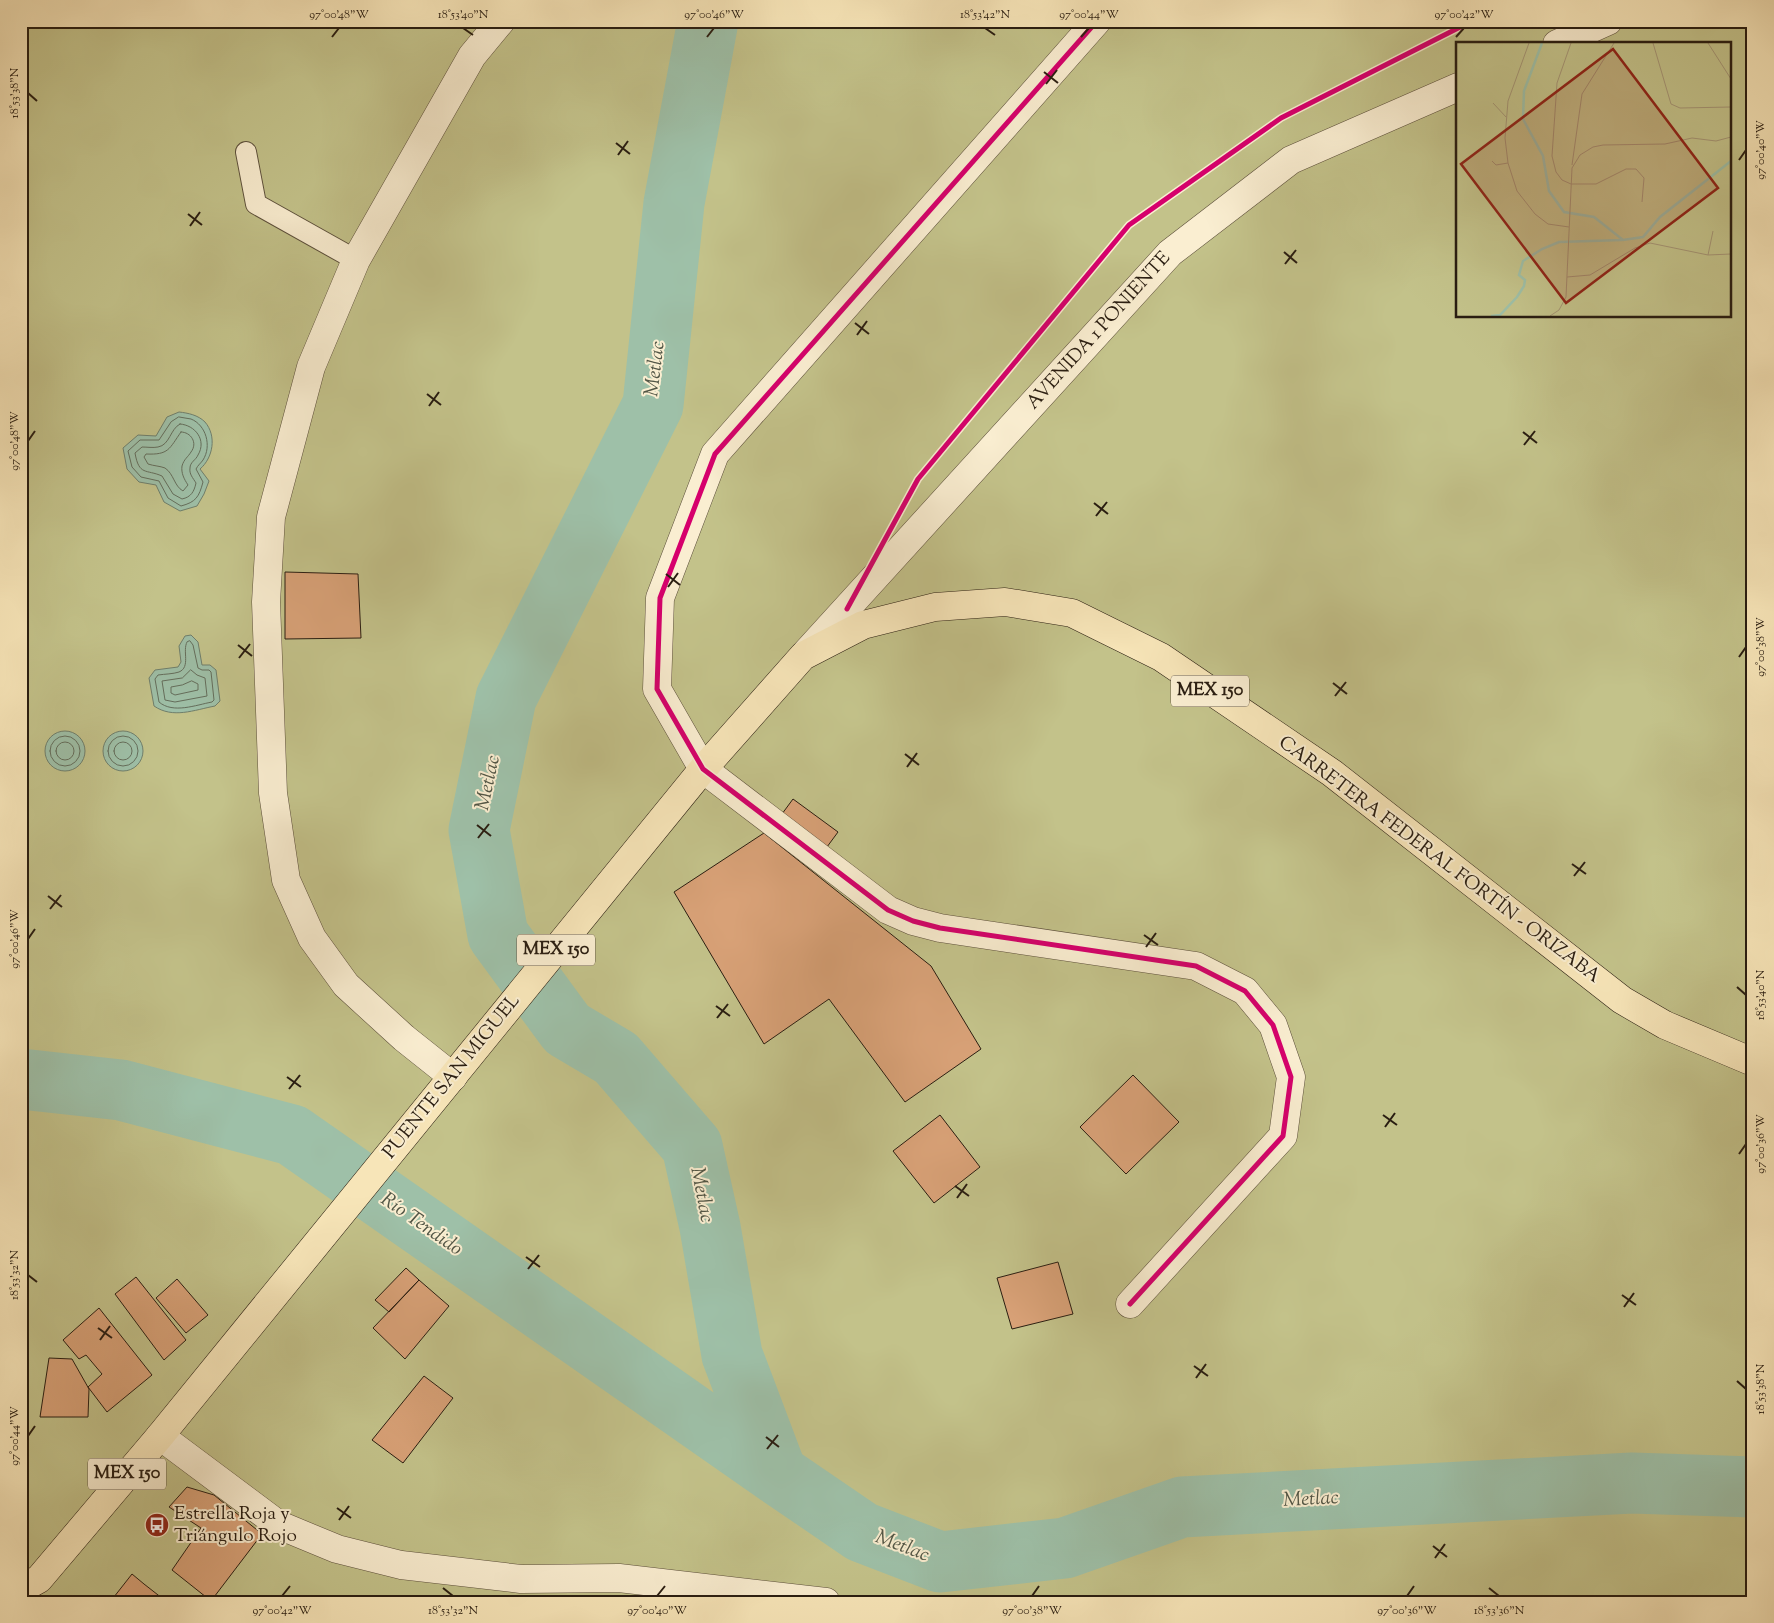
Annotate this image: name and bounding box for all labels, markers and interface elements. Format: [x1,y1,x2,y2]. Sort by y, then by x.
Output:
text: 97°00'48"W [309,6,369,24]
text: 18°53'40"N [438,6,489,24]
text: 97°00'46"W [684,6,744,24]
text: 18°53'42"N [960,6,1011,24]
text: 97°00'44"W [1059,6,1119,24]
text: 97°00'42"W [1435,6,1494,24]
inset map [1456,42,1732,318]
text: 18°53'38"N [6,67,24,118]
text: 97°00'40"W [1752,120,1770,180]
street label: AVENIDA 1 PONIENTE [1021,246,1178,416]
water label: Metlac [638,339,674,399]
text: 97°00'48"W [6,411,24,471]
text: 97°00'38"W [1752,617,1770,677]
road number: MEX 150 [1171,676,1249,706]
street label: CARRETERA FEDERAL FORTÍN - ORIZABA [1272,730,1606,991]
water label: Metlac [469,753,509,813]
text: 97°00'46"W [6,909,24,969]
road number: MEX 150 [517,934,595,966]
text: 18°53'40"N [1752,969,1770,1020]
street label: PUENTE SAN MIGUEL [377,989,527,1165]
text: 97°00'36"W [1752,1114,1770,1174]
water label: Metlac [681,1165,721,1225]
water label: Río Tendido [374,1186,468,1264]
text: 18°53'32"N [6,1250,24,1300]
text: 18°53'38"N [1752,1363,1770,1414]
text: 97°00'44"W [6,1406,24,1466]
road number: MEX 150 [88,1458,166,1490]
water label: Metlac [1282,1484,1340,1516]
place label: Estrella Roja y Triángulo Rojo [174,1501,297,1550]
bus stop icon: Estrella Roja y Triángulo Rojo [144,1512,170,1538]
water label: Metlac [871,1523,933,1571]
text: 97°00'42"W [253,1602,312,1620]
text: 18°53'32"N [428,1602,478,1620]
text: 97°00'40"W [627,1602,687,1620]
text: 97°00'38"W [1002,1602,1062,1620]
text: 97°00'36"W [1377,1602,1437,1620]
text: 18°53'36"N [1474,1602,1525,1620]

